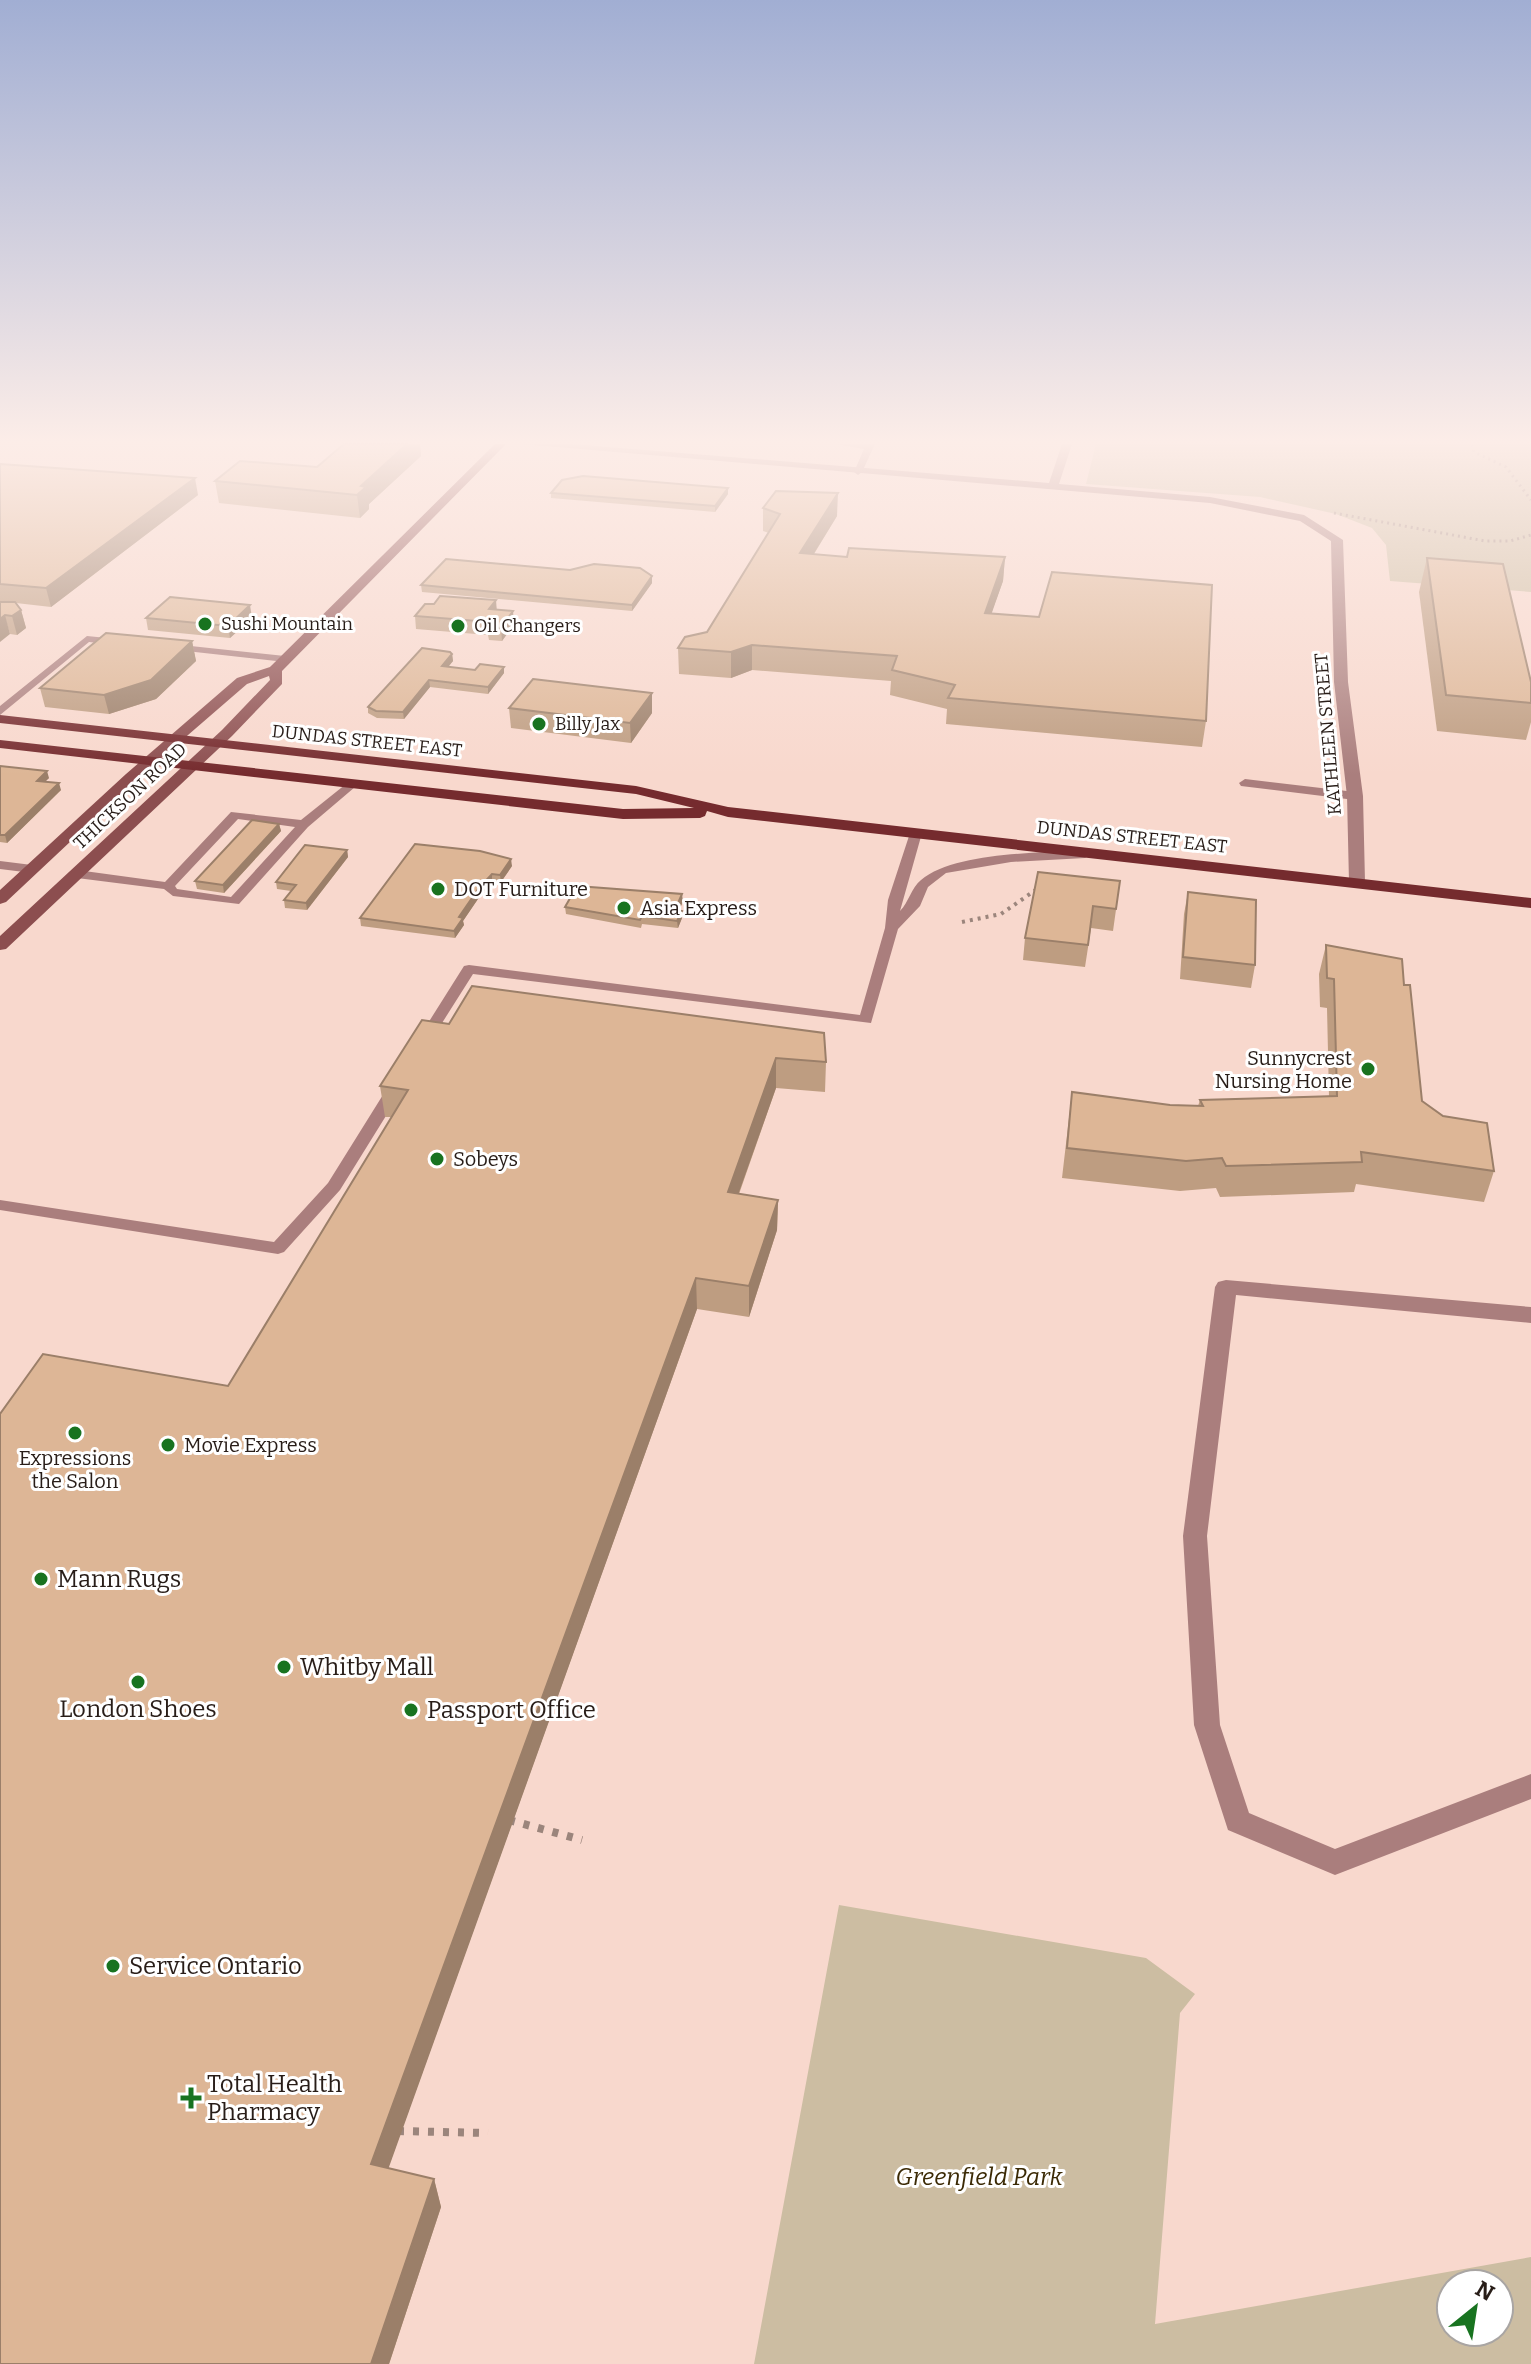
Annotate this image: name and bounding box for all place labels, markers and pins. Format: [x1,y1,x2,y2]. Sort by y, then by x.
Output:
place label: Sushi Mountain [221,613,354,635]
marker: Sushi Mountain [196,615,214,633]
place label: Oil Changers [474,615,581,637]
marker: Oil Changers [449,617,467,635]
place label: Billy Jax [555,713,620,735]
marker: Billy Jax [530,715,548,733]
place label: DOT Furniture [454,877,588,901]
marker: DOT Furniture [429,880,447,898]
place label: Asia Express [640,896,757,920]
marker: Asia Express [615,899,633,917]
place label: Sunnycrest Nursing Home [1215,1046,1352,1093]
marker: Sunnycrest Nursing Home [1359,1060,1377,1078]
place label: Sobeys [453,1147,518,1171]
marker: Sobeys [428,1150,446,1168]
marker: Expressions the Salon [66,1424,84,1442]
place label: Movie Express [184,1433,317,1457]
marker: Movie Express [159,1436,177,1454]
place label: Expressions the Salon [19,1446,131,1493]
place label: Mann Rugs [57,1565,181,1593]
marker: Mann Rugs [32,1570,50,1588]
place label: Whitby Mall [300,1653,434,1681]
marker: Whitby Mall [275,1658,293,1676]
marker: London Shoes [129,1673,147,1691]
place label: London Shoes [59,1695,217,1723]
place label: Passport Office [427,1696,596,1724]
marker: Passport Office [402,1701,420,1719]
place label: Service Ontario [129,1952,302,1980]
marker: Service Ontario [104,1957,122,1975]
place label: Total Health Pharmacy [207,2070,342,2126]
marker: Total Health Pharmacy [182,2089,200,2107]

